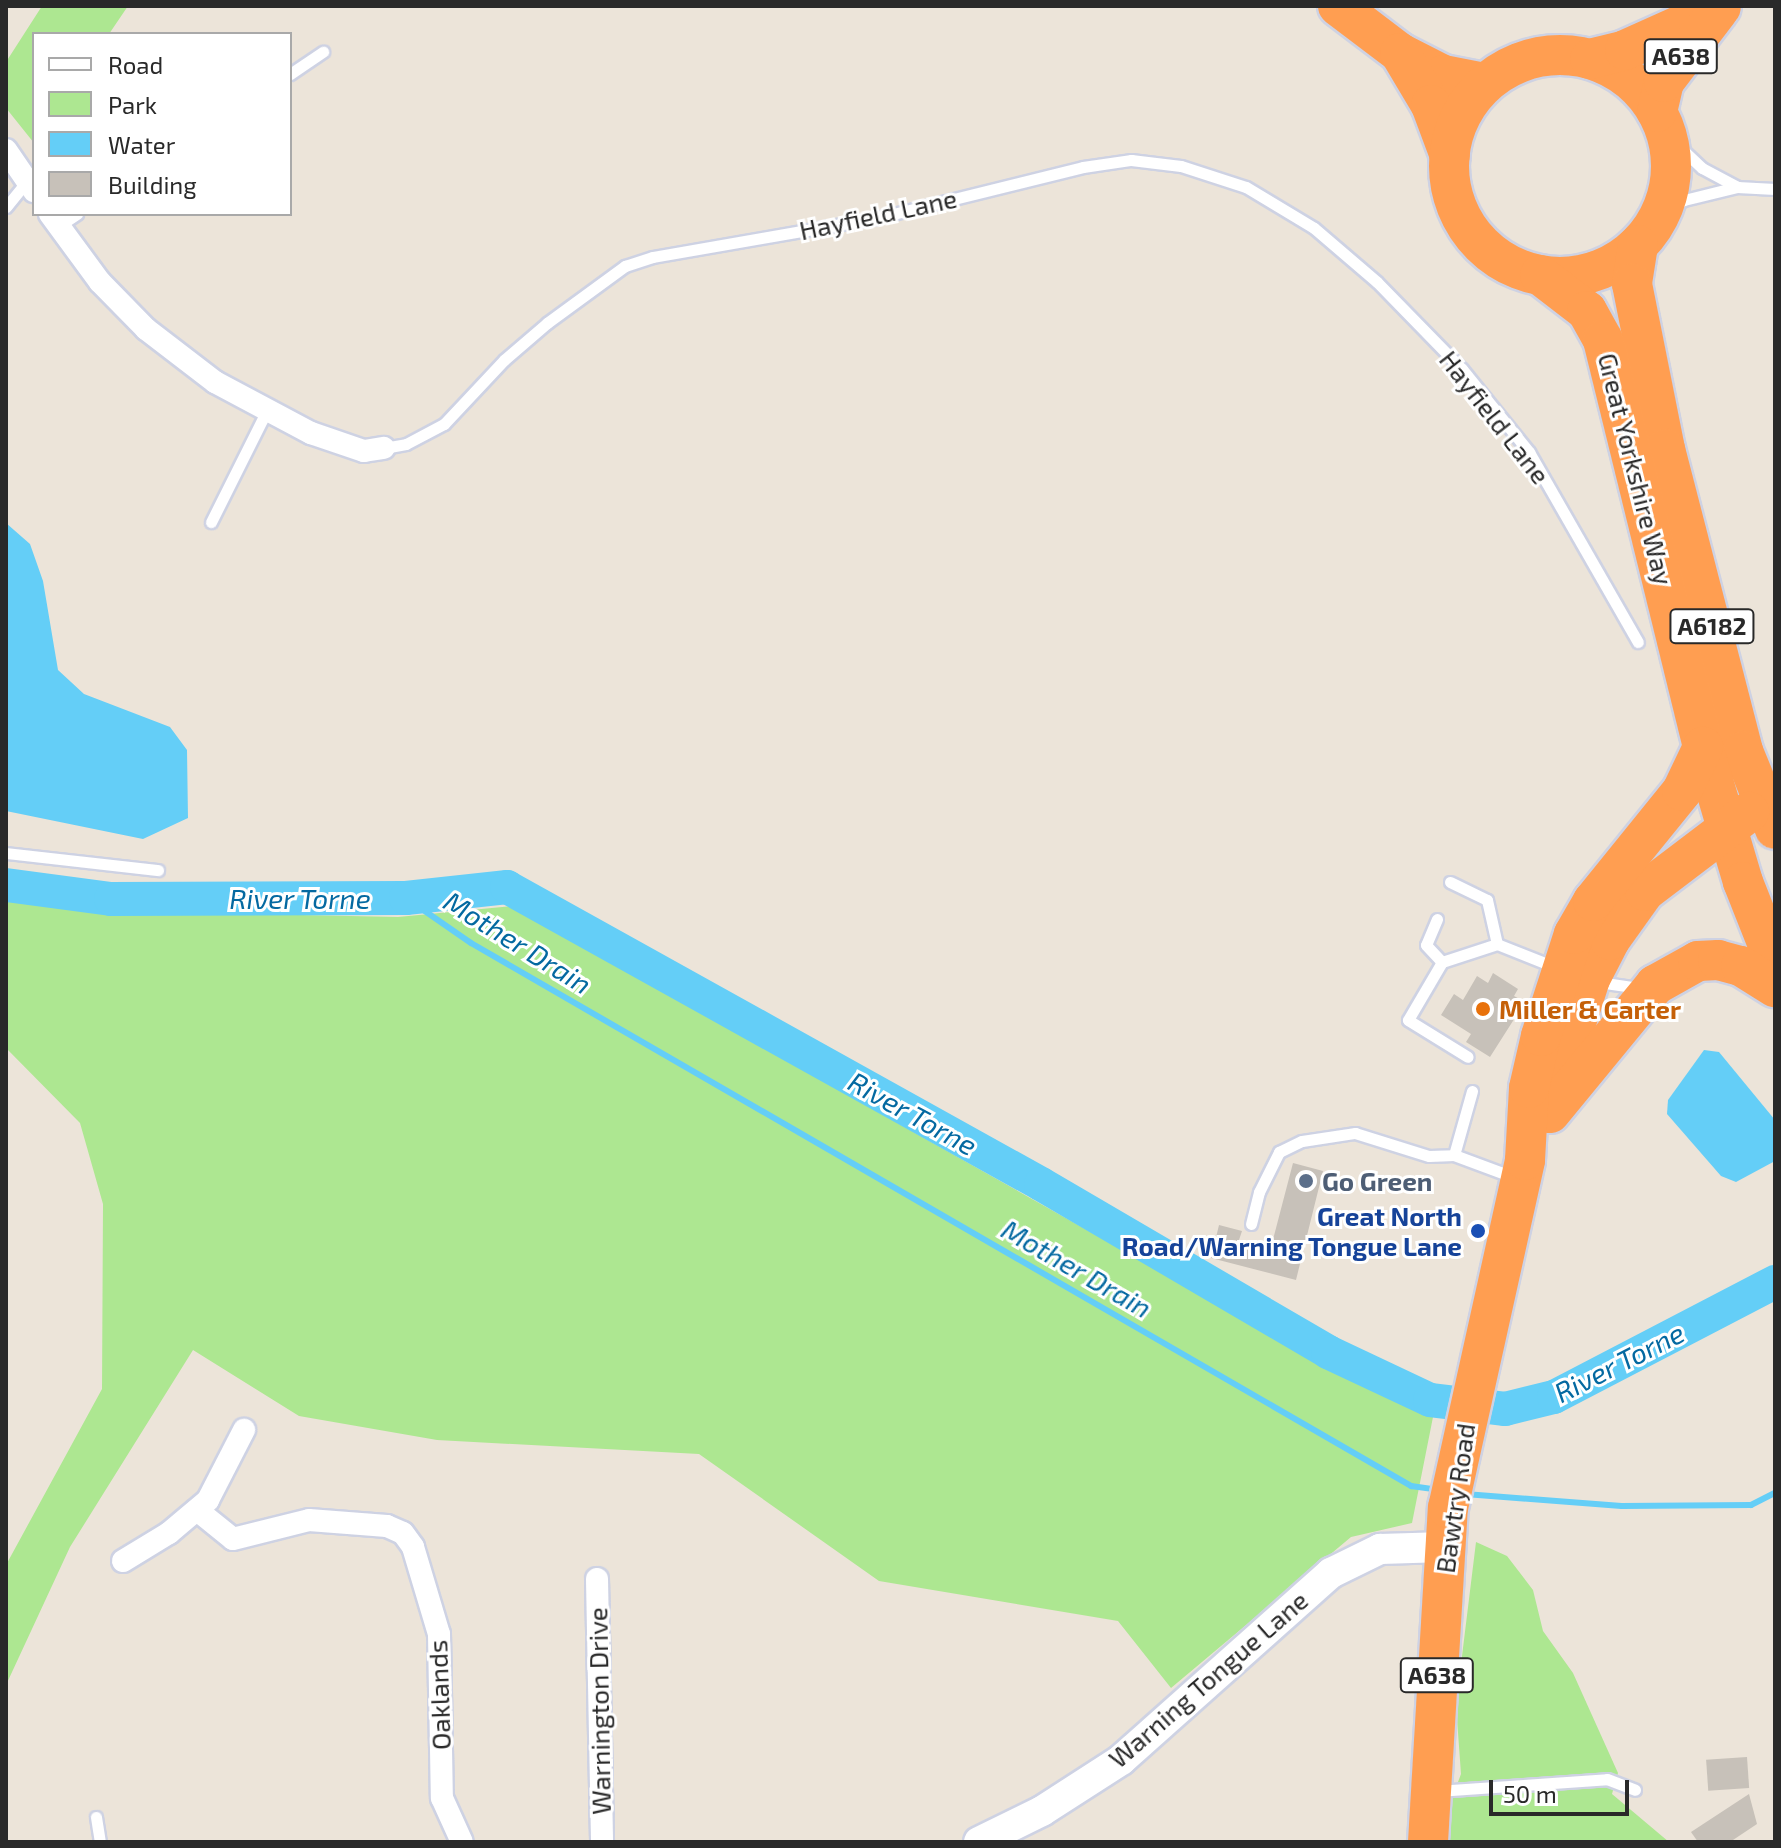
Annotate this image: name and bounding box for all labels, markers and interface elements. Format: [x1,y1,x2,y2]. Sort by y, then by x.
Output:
legend [32,32,292,216]
road number: A638 [1643,36,1719,76]
text: Road [108,50,163,79]
text: Park [108,90,157,119]
text: Water [108,130,175,159]
text: Building [108,170,197,199]
street label: Hayfield Lane [796,182,960,246]
street label: Hayfield Lane [1433,344,1557,490]
street label: Great Yorkshire Way [1592,349,1680,589]
road number: A6182 [1668,606,1756,646]
water label: River Torne [229,881,371,915]
water label: Mother Drain [438,883,598,1001]
place label: Miller & Carter [1499,993,1682,1025]
marker: Miller & Carter [1474,1000,1492,1018]
water label: River Torne [842,1064,984,1162]
place label: Go Green [1322,1165,1432,1197]
marker: Go Green [1297,1172,1315,1190]
place label: Great North Road/Warning Tongue Lane [1121,1200,1462,1262]
water label: Mother Drain [996,1211,1158,1325]
marker: Great North Road/Warning Tongue Lane [1469,1222,1487,1240]
water label: River Torne [1548,1315,1690,1409]
street label: Bawtry Road [1429,1421,1481,1575]
street label: Warning Tongue Lane [1102,1584,1314,1774]
street label: Warnington Drive [582,1607,616,1815]
street label: Oaklands [421,1639,457,1751]
road number: A638 [1399,1655,1475,1695]
scale bar [1493,1764,1633,1814]
text: 50 m [1503,1779,1557,1808]

